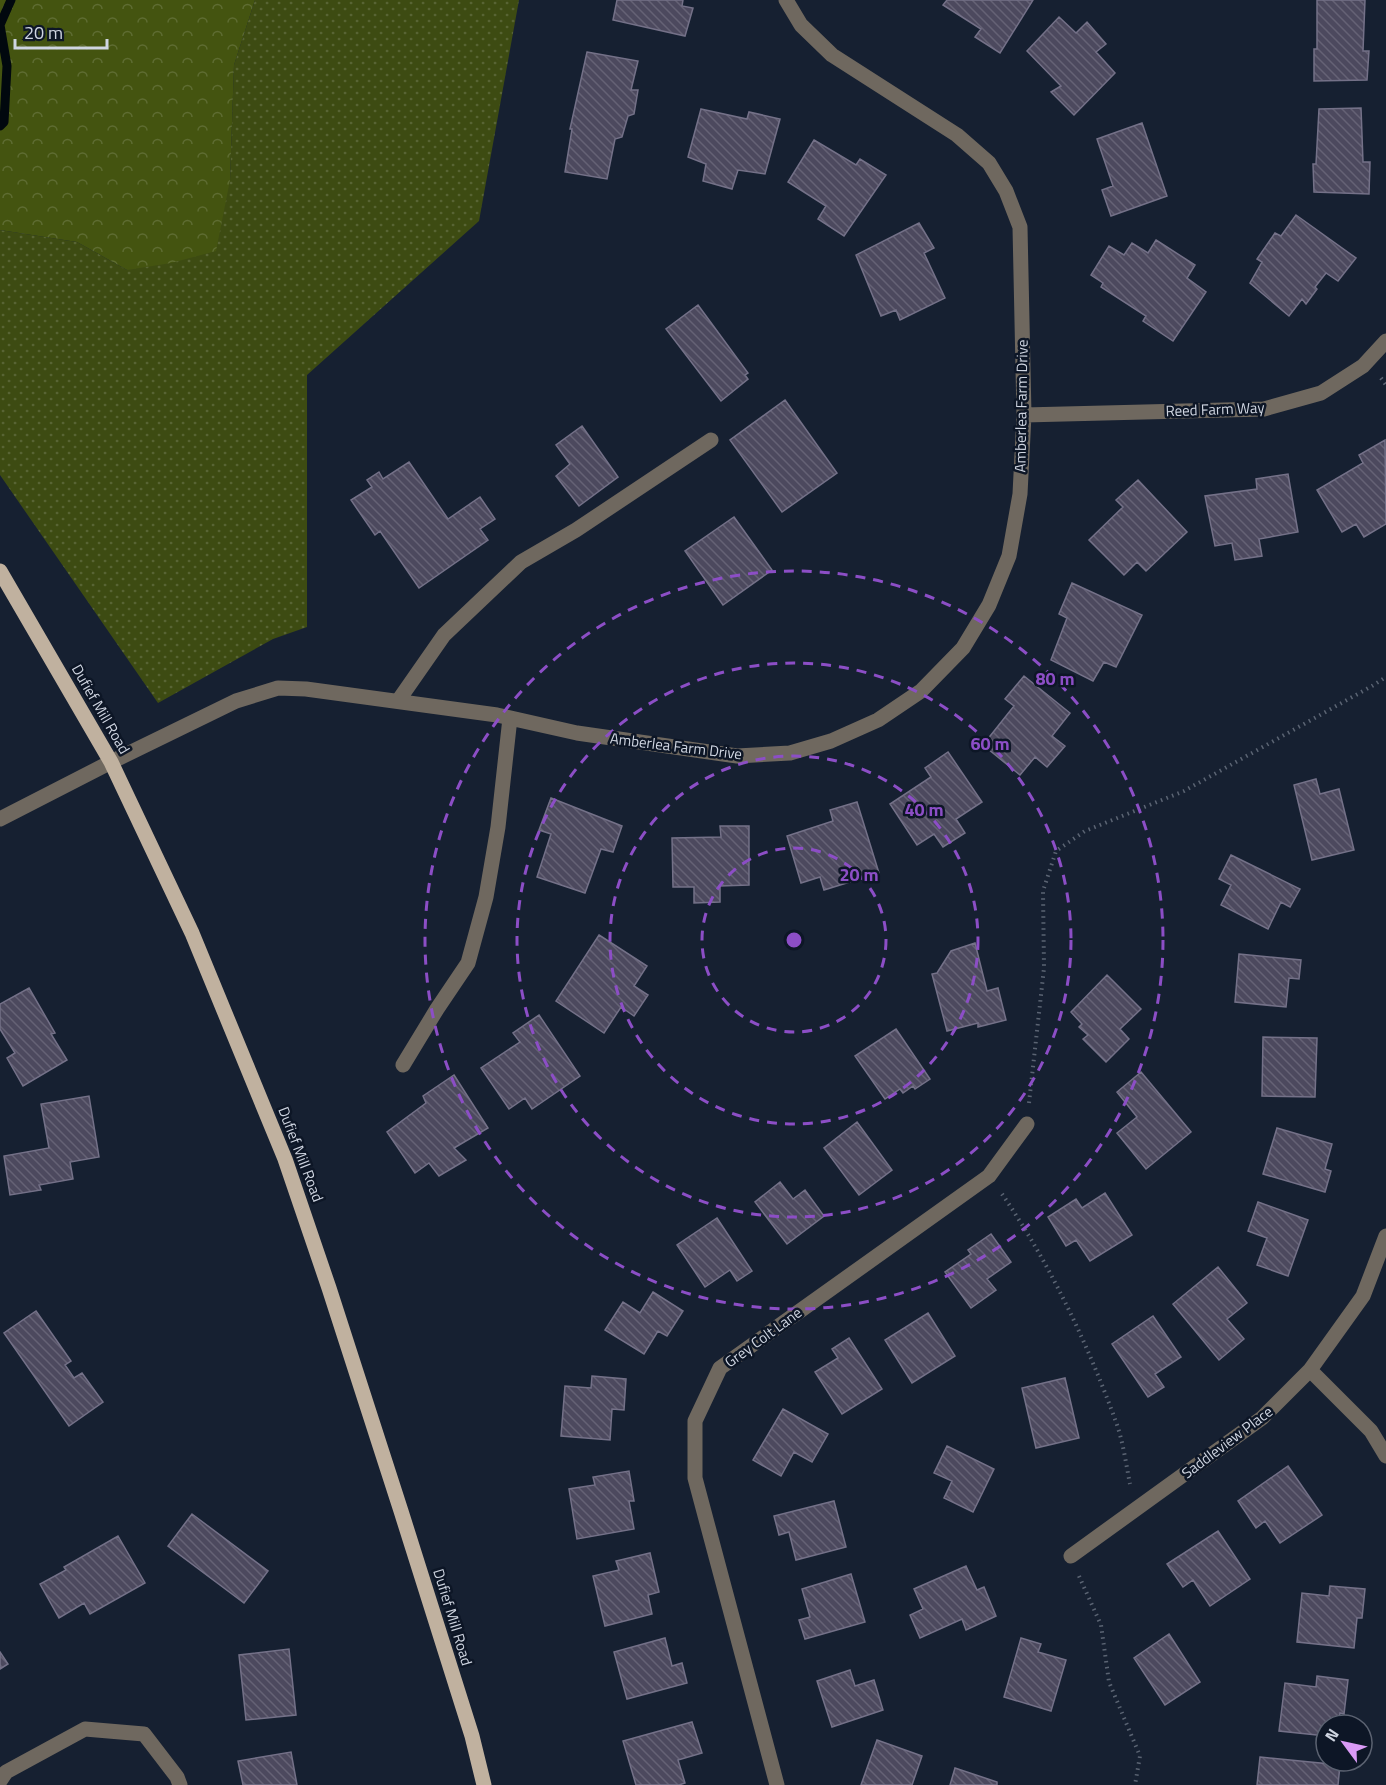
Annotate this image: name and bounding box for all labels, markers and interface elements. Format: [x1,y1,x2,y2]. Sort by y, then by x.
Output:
scale bar [15,12,106,50]
text: 20 m [24,19,63,46]
street label: Amberlea Farm Drive [1008,339,1034,473]
street label: Reed Farm Way [1165,396,1265,422]
street label: Dufief Mill Road [66,660,136,758]
text: 80 m [1035,665,1075,692]
street label: Amberlea Farm Drive [609,726,743,766]
text: 60 m [970,730,1010,757]
text: 40 m [904,796,944,823]
text: 20 m [839,861,879,888]
centre of rings [784,930,804,950]
street label: Dufief Mill Road [272,1103,330,1205]
street label: Grey Colt Lane [720,1301,806,1373]
street label: Saddleview Place [1177,1400,1277,1484]
street label: Dufief Mill Road [427,1566,479,1668]
north arrow [1314,1713,1374,1773]
text: N [1318,1724,1345,1746]

